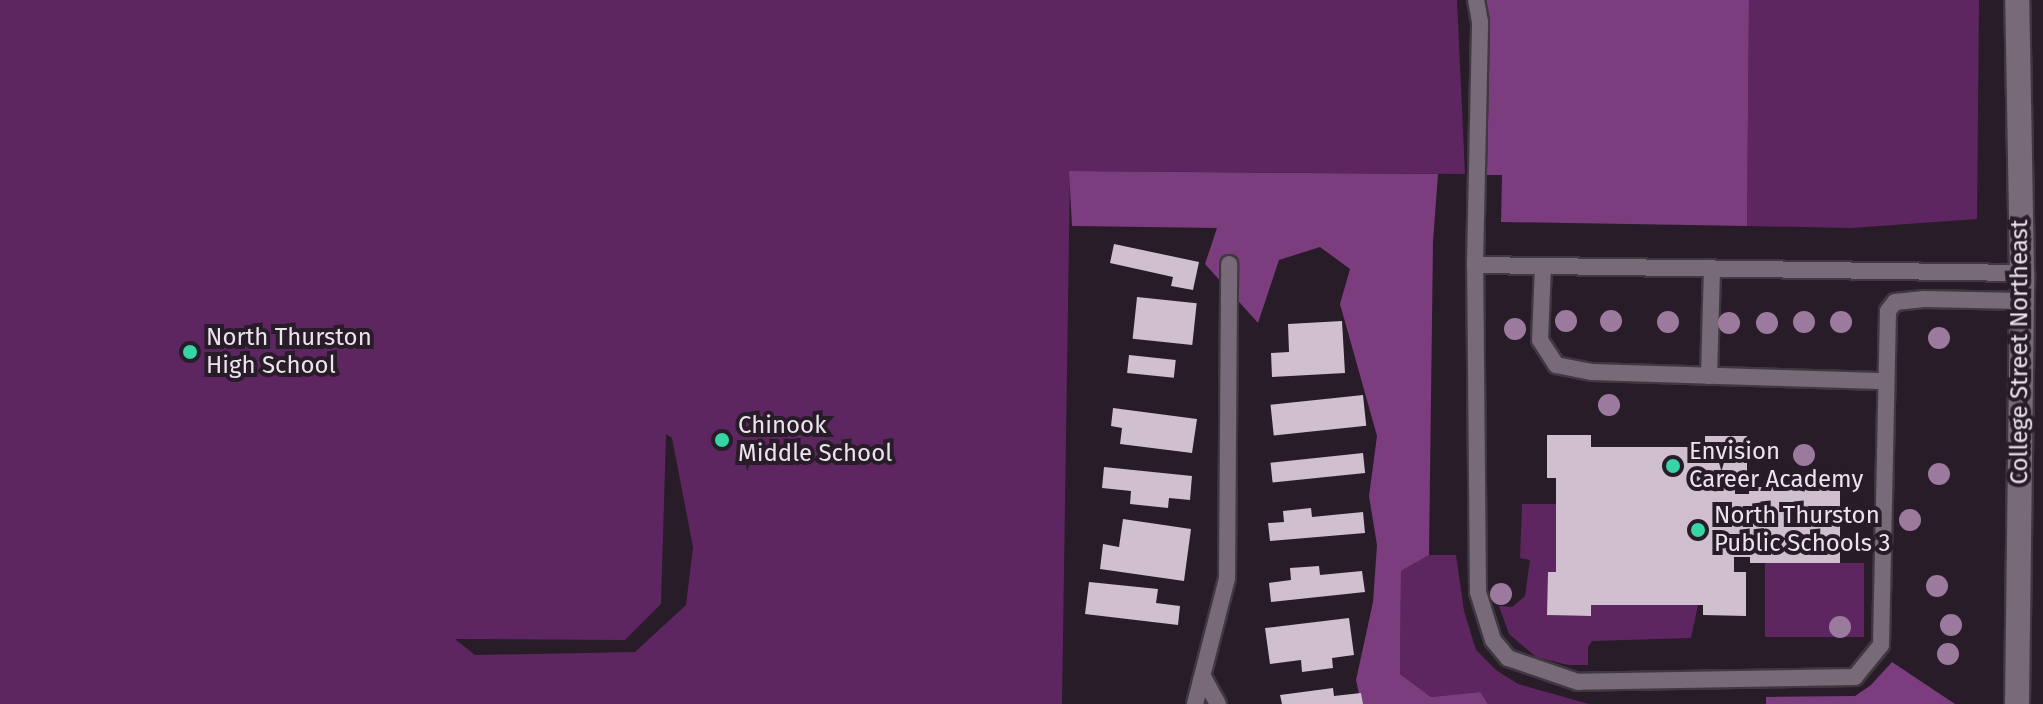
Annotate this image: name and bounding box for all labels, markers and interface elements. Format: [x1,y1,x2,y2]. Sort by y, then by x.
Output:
street label: College Street Northeast [2006,220,2034,484]
place label: North Thurston High School [206,324,372,380]
marker: North Thurston High School [181,343,199,361]
place label: Chinook Middle School [738,412,892,468]
marker: Chinook Middle School [713,431,731,449]
place label: Envision Career Academy [1689,438,1863,494]
marker: Envision Career Academy [1664,457,1682,475]
place label: North Thurston Public Schools 3 [1714,502,1890,558]
marker: North Thurston Public Schools 3 [1689,521,1707,539]

